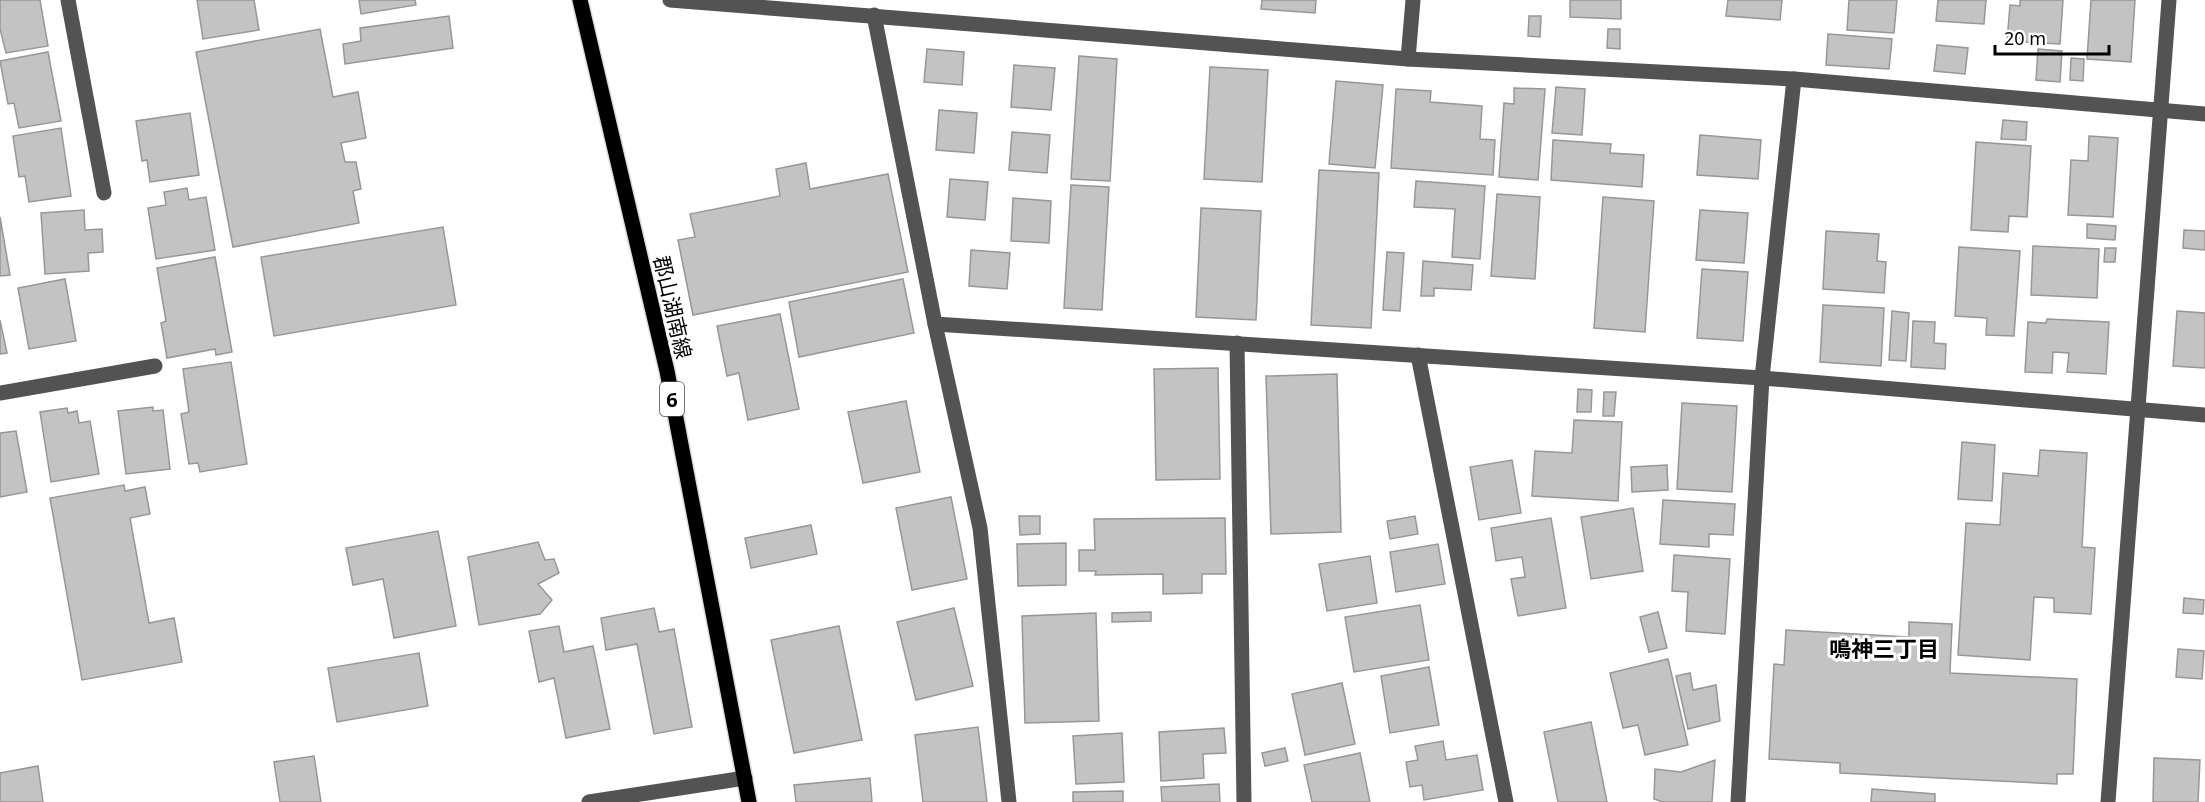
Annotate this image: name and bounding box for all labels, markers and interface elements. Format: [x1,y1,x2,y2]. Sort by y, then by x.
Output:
scale bar [1995,18,2109,56]
text: 20 m [2004,26,2046,50]
street label: 郡山湖南線 [648,253,698,361]
road number: 6 [660,382,684,416]
district label: 鳴神三丁目 [1829,633,1939,663]

